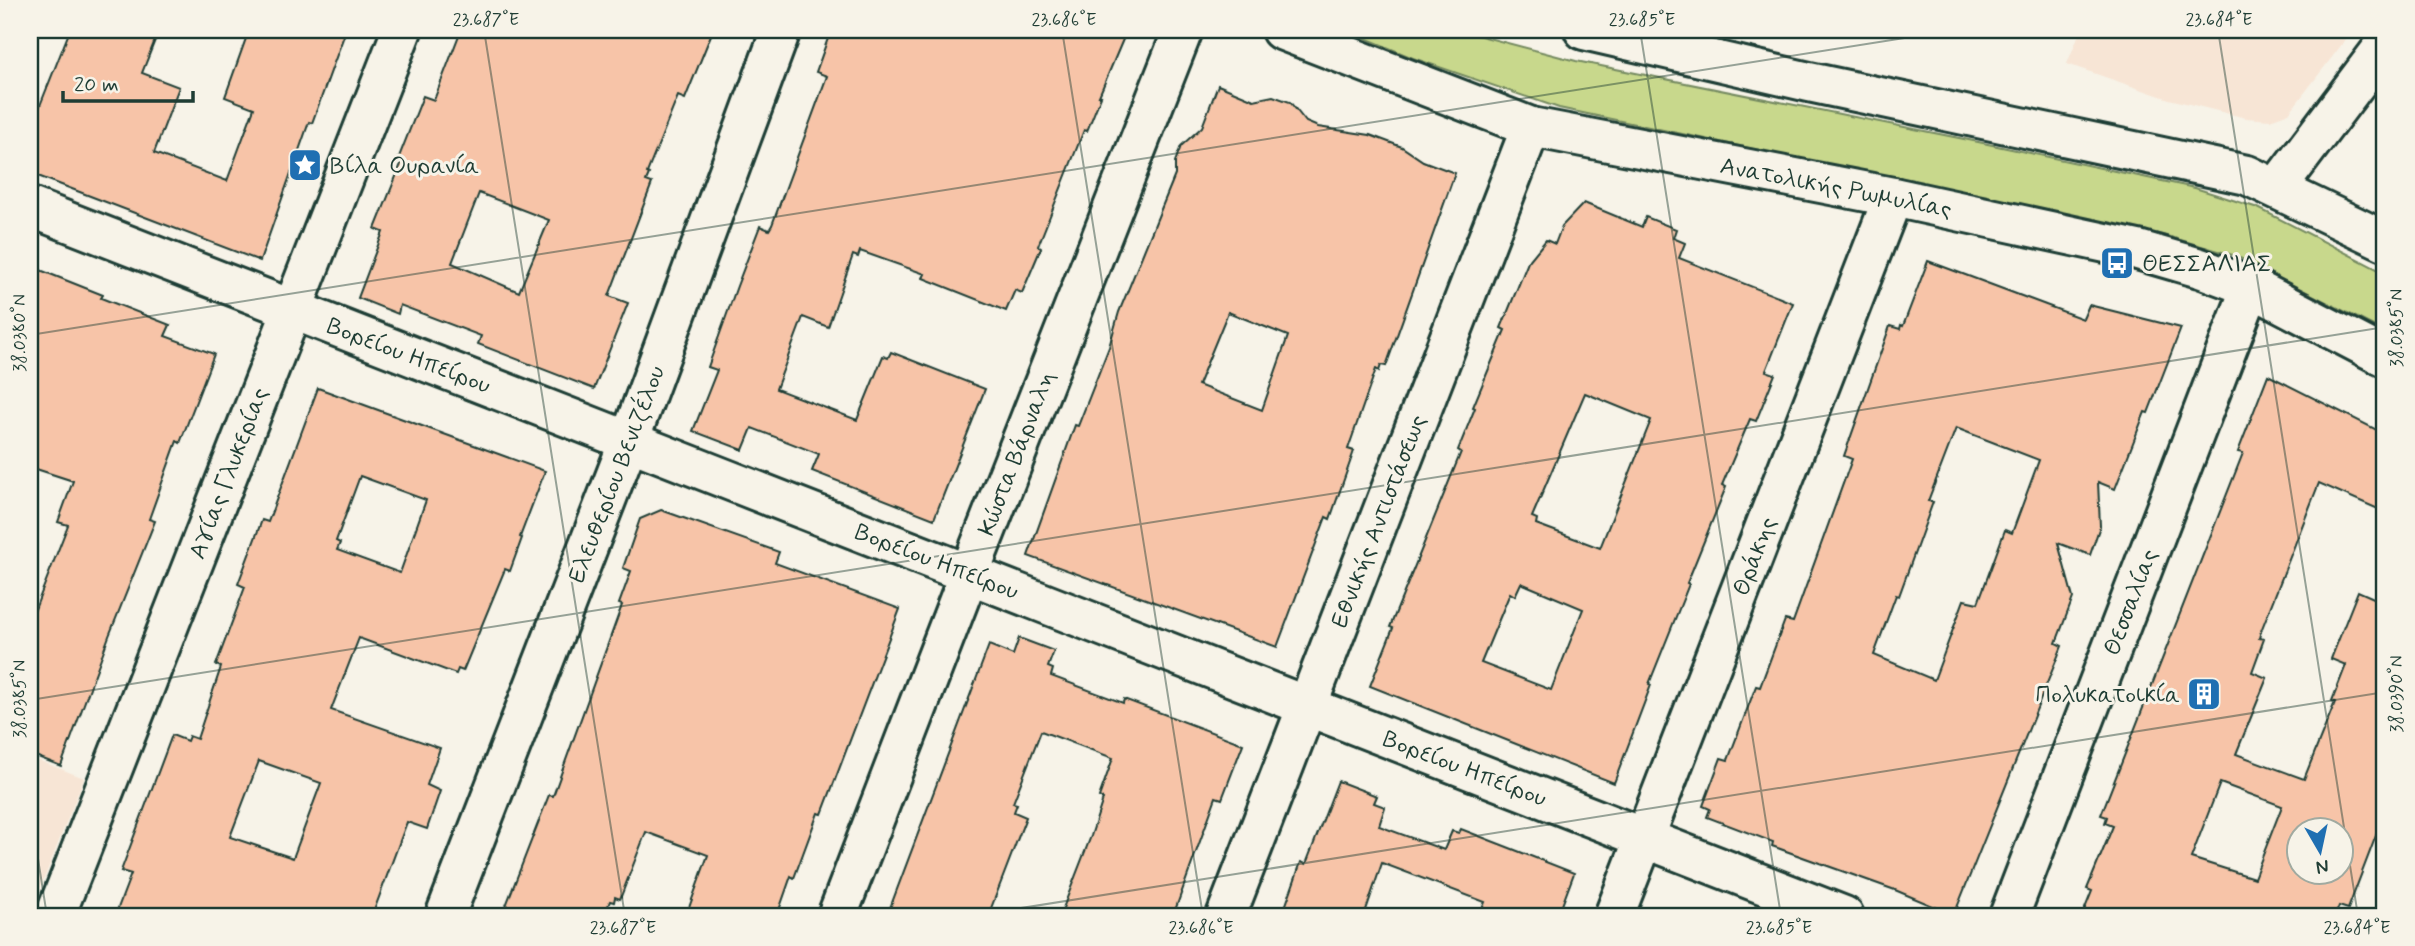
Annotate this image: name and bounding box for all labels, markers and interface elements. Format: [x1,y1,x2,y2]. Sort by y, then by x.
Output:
text: 23.687°E [453,8,519,32]
text: 23.686°E [1032,8,1096,32]
text: 23.685°E [1609,8,1675,32]
text: 23.684°E [2186,8,2252,32]
scale bar [63,60,192,104]
text: 20 m [74,71,119,99]
place icon: Βίλα Ουρανία [286,146,324,184]
place label: Βίλα Ουρανία [330,151,479,182]
street label: Ανατολικής Ρωμυλίας [1717,151,1954,226]
bus stop icon: ΘΕΣΣΑΛΙΑΣ [2098,244,2136,282]
place label: ΘΕΣΣΑΛΙΑΣ [2142,249,2272,280]
text: 38.0385°N [2385,289,2409,367]
text: 38.0380°N [8,294,32,372]
street label: Βορείου Ηπείρου [322,311,495,402]
street label: Ελευθερίου Βενιζέλου [561,361,673,588]
street label: Κώστα Βάρναλη [972,367,1063,540]
street label: Αγίας Γλυκερίας [182,383,276,564]
street label: Εθνικής Αντιστάσεως [1324,411,1434,633]
street label: Θράκης [1726,513,1785,600]
street label: Βορείου Ηπείρου [850,517,1023,608]
street label: Θεσσαλίας [2097,545,2166,660]
text: 38.0390°N [2385,655,2409,733]
text: 38.0385°N [8,660,32,738]
building icon: Πολυκατοικία [2185,675,2223,713]
place label: Πολυκατοικία [2036,680,2180,711]
street label: Βορείου Ηπείρου [1378,724,1551,815]
north arrow [2286,816,2356,886]
text: N [2314,853,2331,880]
text: 23.687°E [590,916,656,940]
text: 23.686°E [1169,916,1233,940]
text: 23.685°E [1746,916,1812,940]
text: 23.684°E [2324,916,2390,940]

